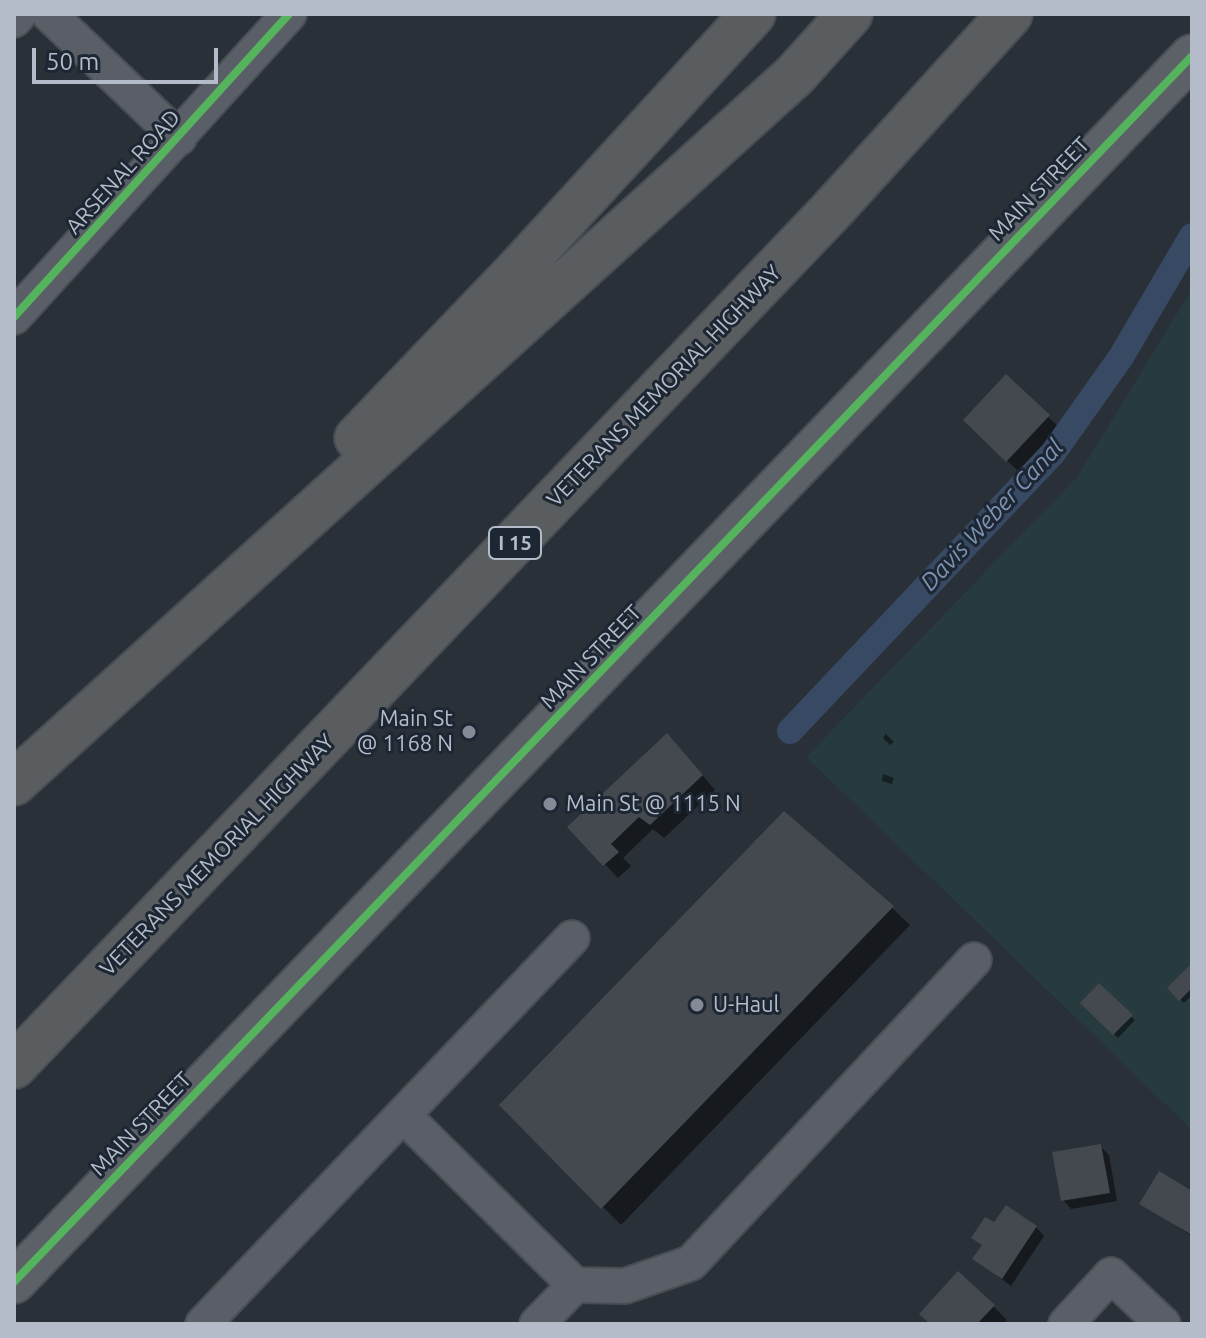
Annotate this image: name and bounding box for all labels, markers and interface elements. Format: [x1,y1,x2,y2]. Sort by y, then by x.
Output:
scale bar [36,32,222,82]
text: 50 m [46,48,99,75]
street label: ARSENAL ROAD [60,104,186,240]
street label: MAIN STREET [983,132,1095,246]
street label: VETERANS MEMORIAL HIGHWAY [541,260,787,512]
water label: Davis Weber Canal [914,433,1070,597]
road number: I 15 [489,527,541,559]
street label: MAIN STREET [535,600,647,714]
place label: Main St @ 1168 N [357,706,453,758]
marker: Main St @ 1168 N [460,723,478,741]
street label: VETERANS MEMORIAL HIGHWAY [94,729,340,981]
place label: Main St @ 1115 N [566,791,741,817]
marker: Main St @ 1115 N [541,795,559,813]
place label: U-Haul [713,992,779,1018]
marker: U-Haul [688,996,706,1014]
street label: MAIN STREET [85,1067,197,1181]

